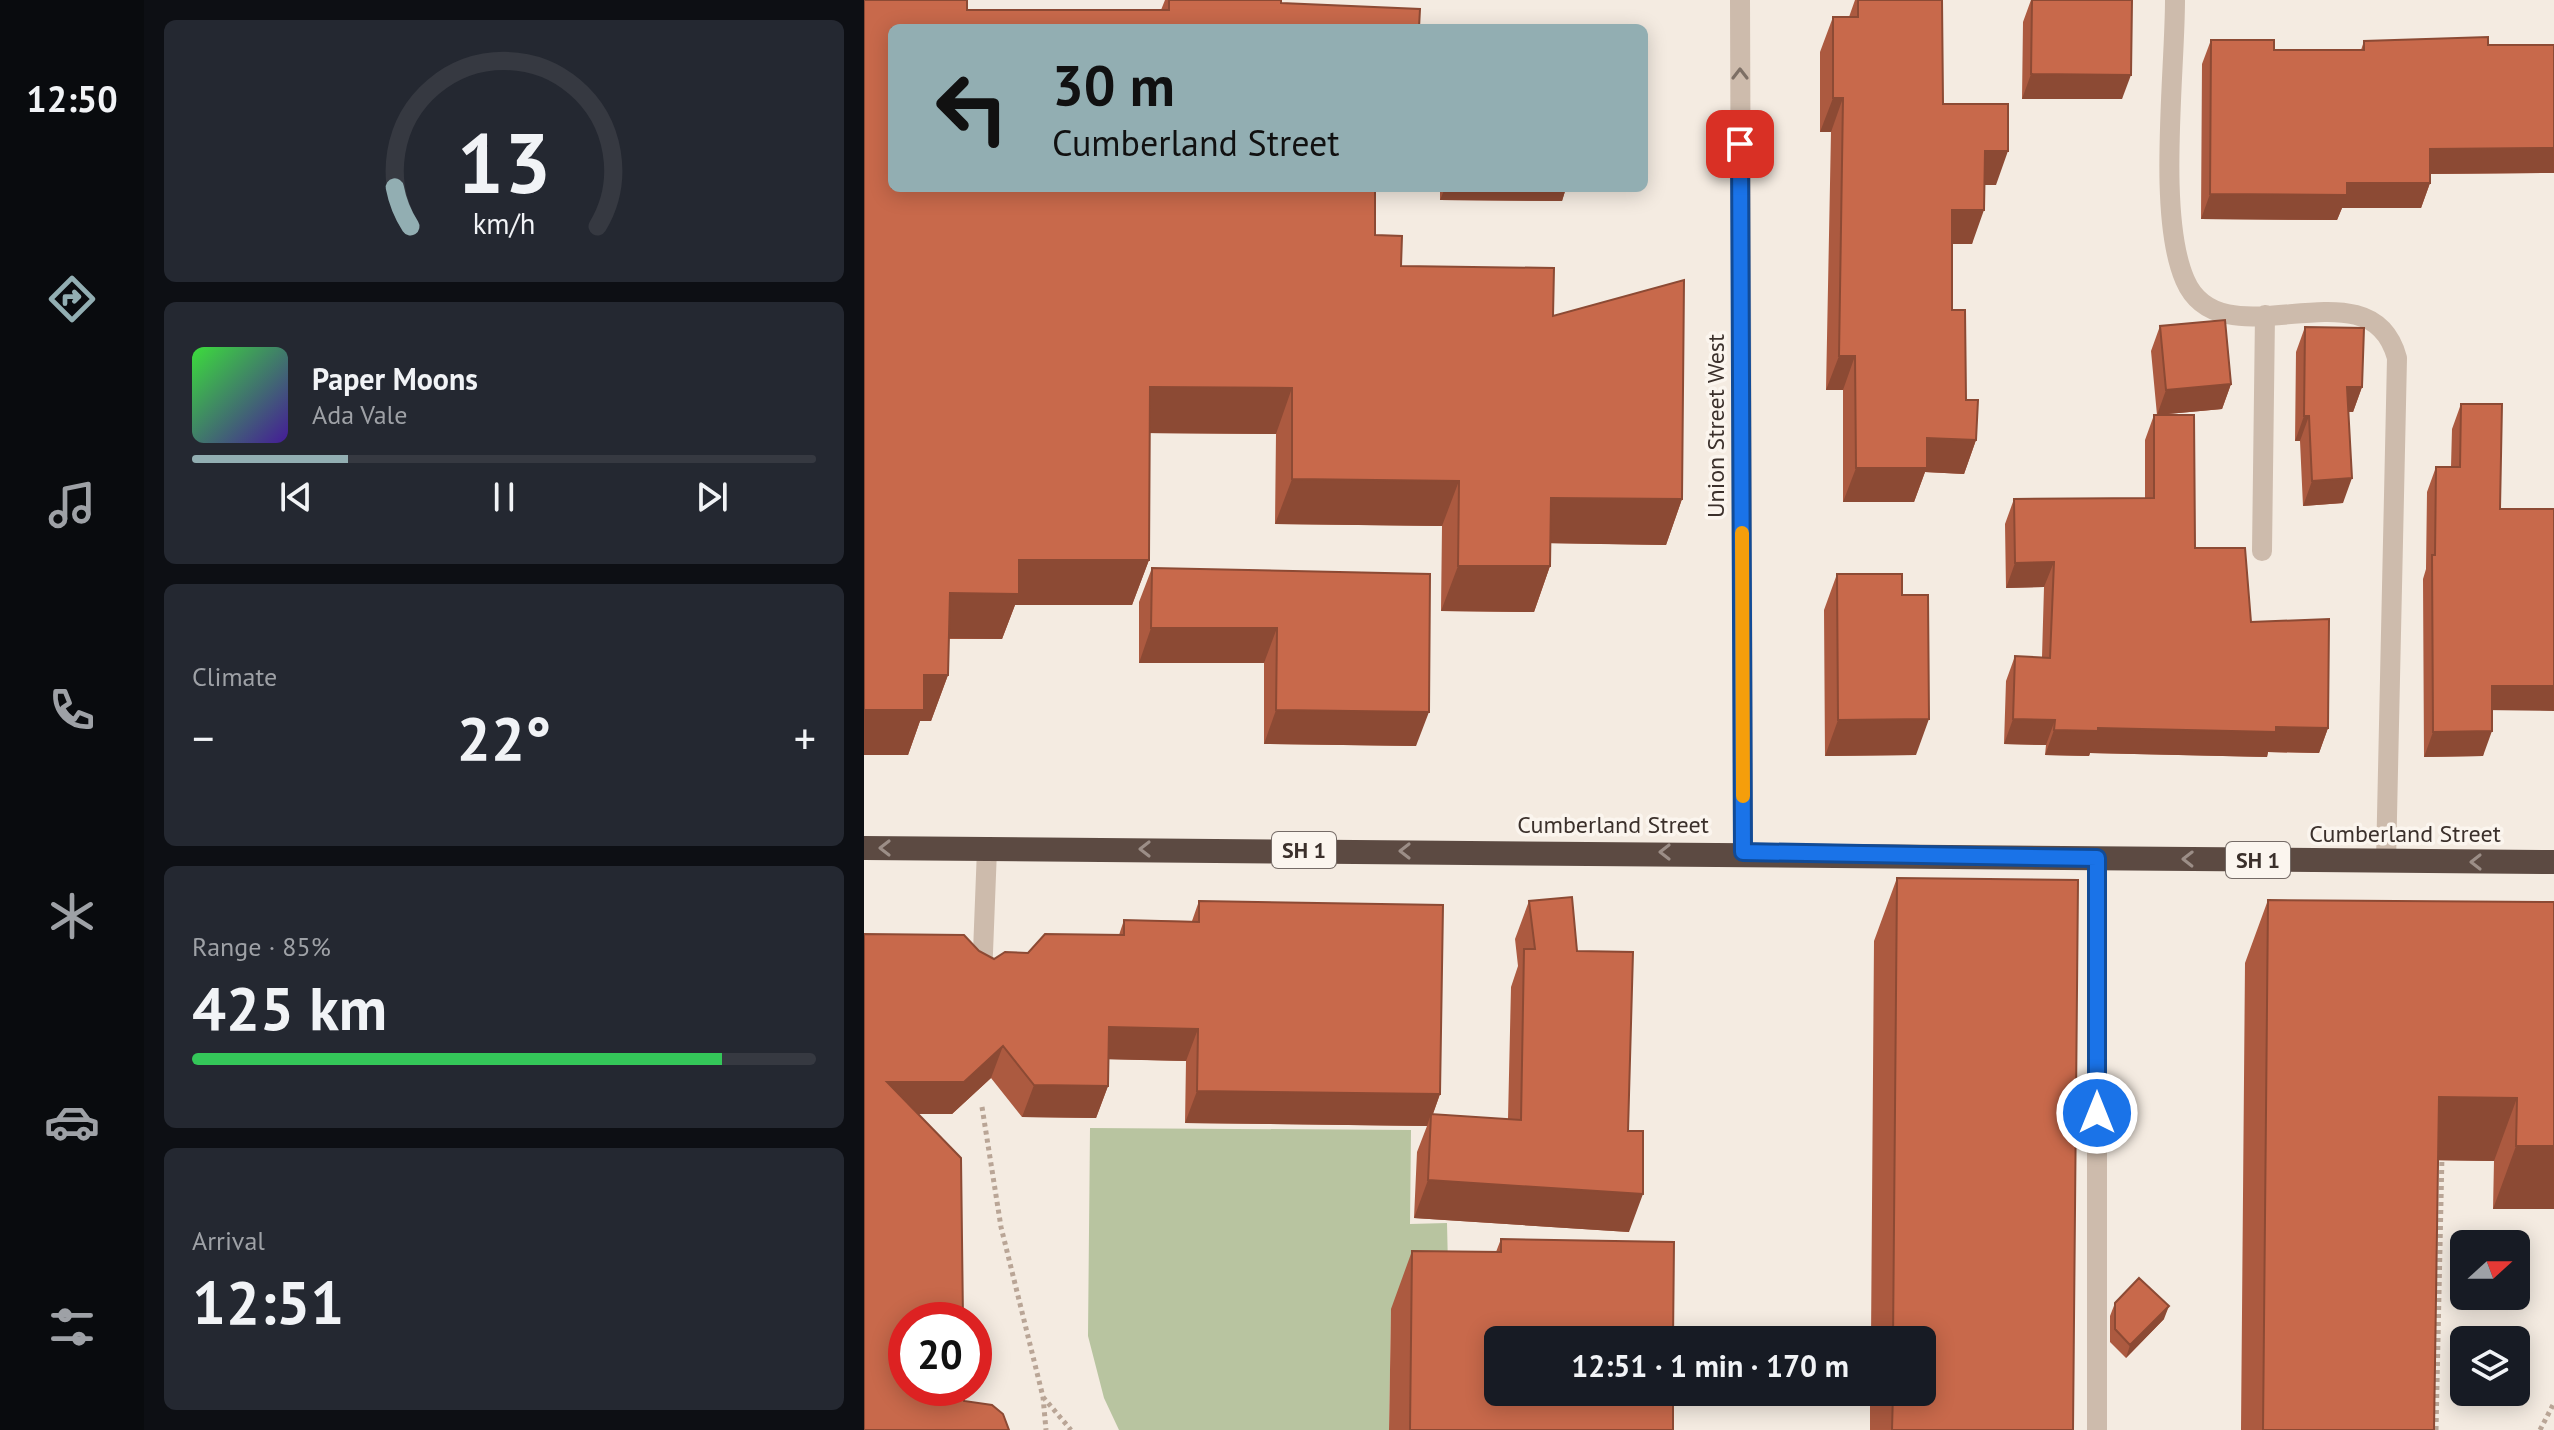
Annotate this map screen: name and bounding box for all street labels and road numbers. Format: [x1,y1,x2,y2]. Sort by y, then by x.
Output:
street label: Union Street West [1700,334,1731,518]
street label: Cumberland Street [1517,809,1709,840]
street label: Cumberland Street [2309,818,2501,849]
road number: SH 1 [1272,832,1336,868]
road number: SH 1 [2226,842,2290,878]

